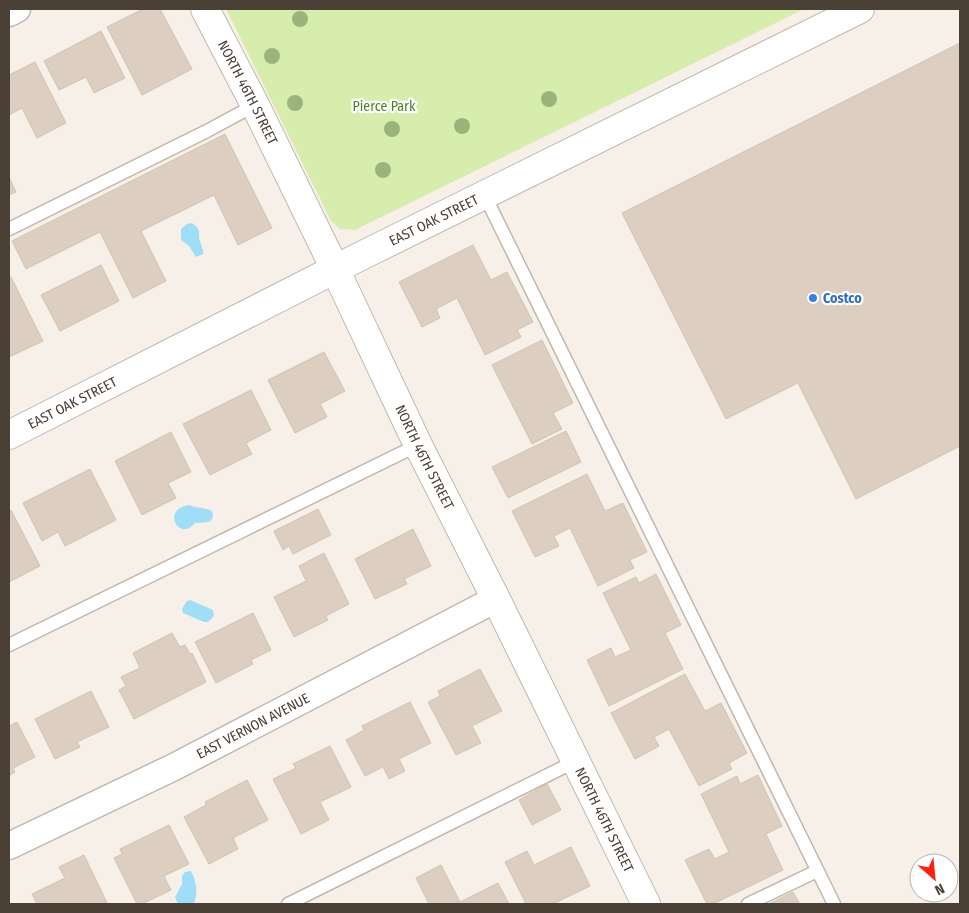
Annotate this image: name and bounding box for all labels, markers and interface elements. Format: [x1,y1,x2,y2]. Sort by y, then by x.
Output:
street label: NORTH 46TH STREET [214,38,282,148]
park label: Pierce Park [352,98,416,115]
street label: EAST OAK STREET [386,191,482,249]
place label: Costco [823,290,862,307]
marker: Costco [807,292,819,304]
street label: EAST OAK STREET [25,373,120,432]
street label: NORTH 46TH STREET [392,402,458,513]
street label: EAST VERNON AVENUE [194,689,313,762]
street label: NORTH 46TH STREET [572,765,638,875]
north arrow [909,853,959,903]
text: N [932,880,947,899]

